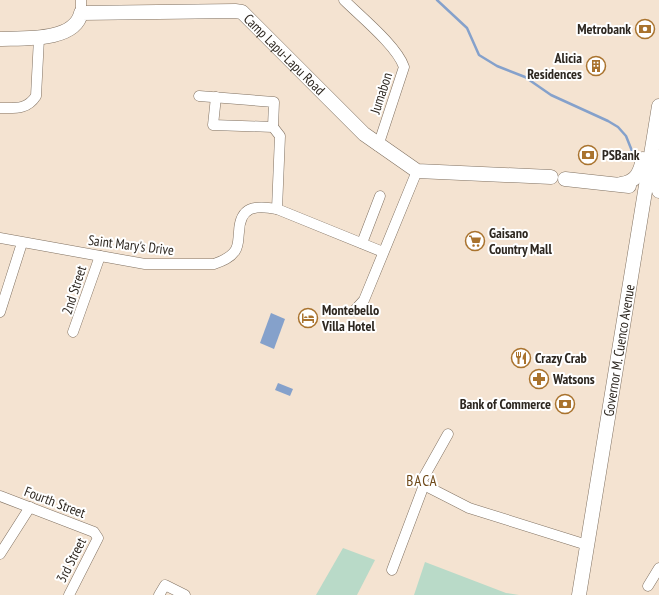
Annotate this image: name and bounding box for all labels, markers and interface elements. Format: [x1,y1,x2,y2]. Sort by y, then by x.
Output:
street label: Camp Lapu-Lapu Road [240,10,329,99]
bank icon: Metrobank [634,18,656,40]
place label: Metrobank [577,20,631,38]
place label: Alicia Residences [527,49,582,83]
building icon: Alicia Residences [585,55,607,77]
street label: Jumabon [366,70,396,117]
bank icon: PSBank [577,144,599,166]
place label: PSBank [602,146,640,164]
place label: Gaisano Country Mall [489,224,552,258]
supermarket icon: Gaisano Country Mall [464,230,486,252]
street label: Saint Mary's Drive [87,231,175,259]
street label: 2nd Street [58,263,90,317]
street label: Governor M. Cuenco Avenue [599,283,639,418]
place label: Montebello Villa Hotel [321,301,379,335]
hotel icon: Montebello Villa Hotel [297,307,319,329]
restaurant icon: Crazy Crab [510,347,532,369]
place label: Crazy Crab [535,349,587,367]
pharmacy icon: Watsons [528,368,550,390]
place label: Watsons [552,370,595,388]
bank icon: Bank of Commerce [554,393,576,415]
place label: Bank of Commerce [460,395,551,413]
district label: BACA [406,471,438,490]
street label: Fourth Street [22,482,88,522]
street label: 3rd Street [52,534,90,586]

